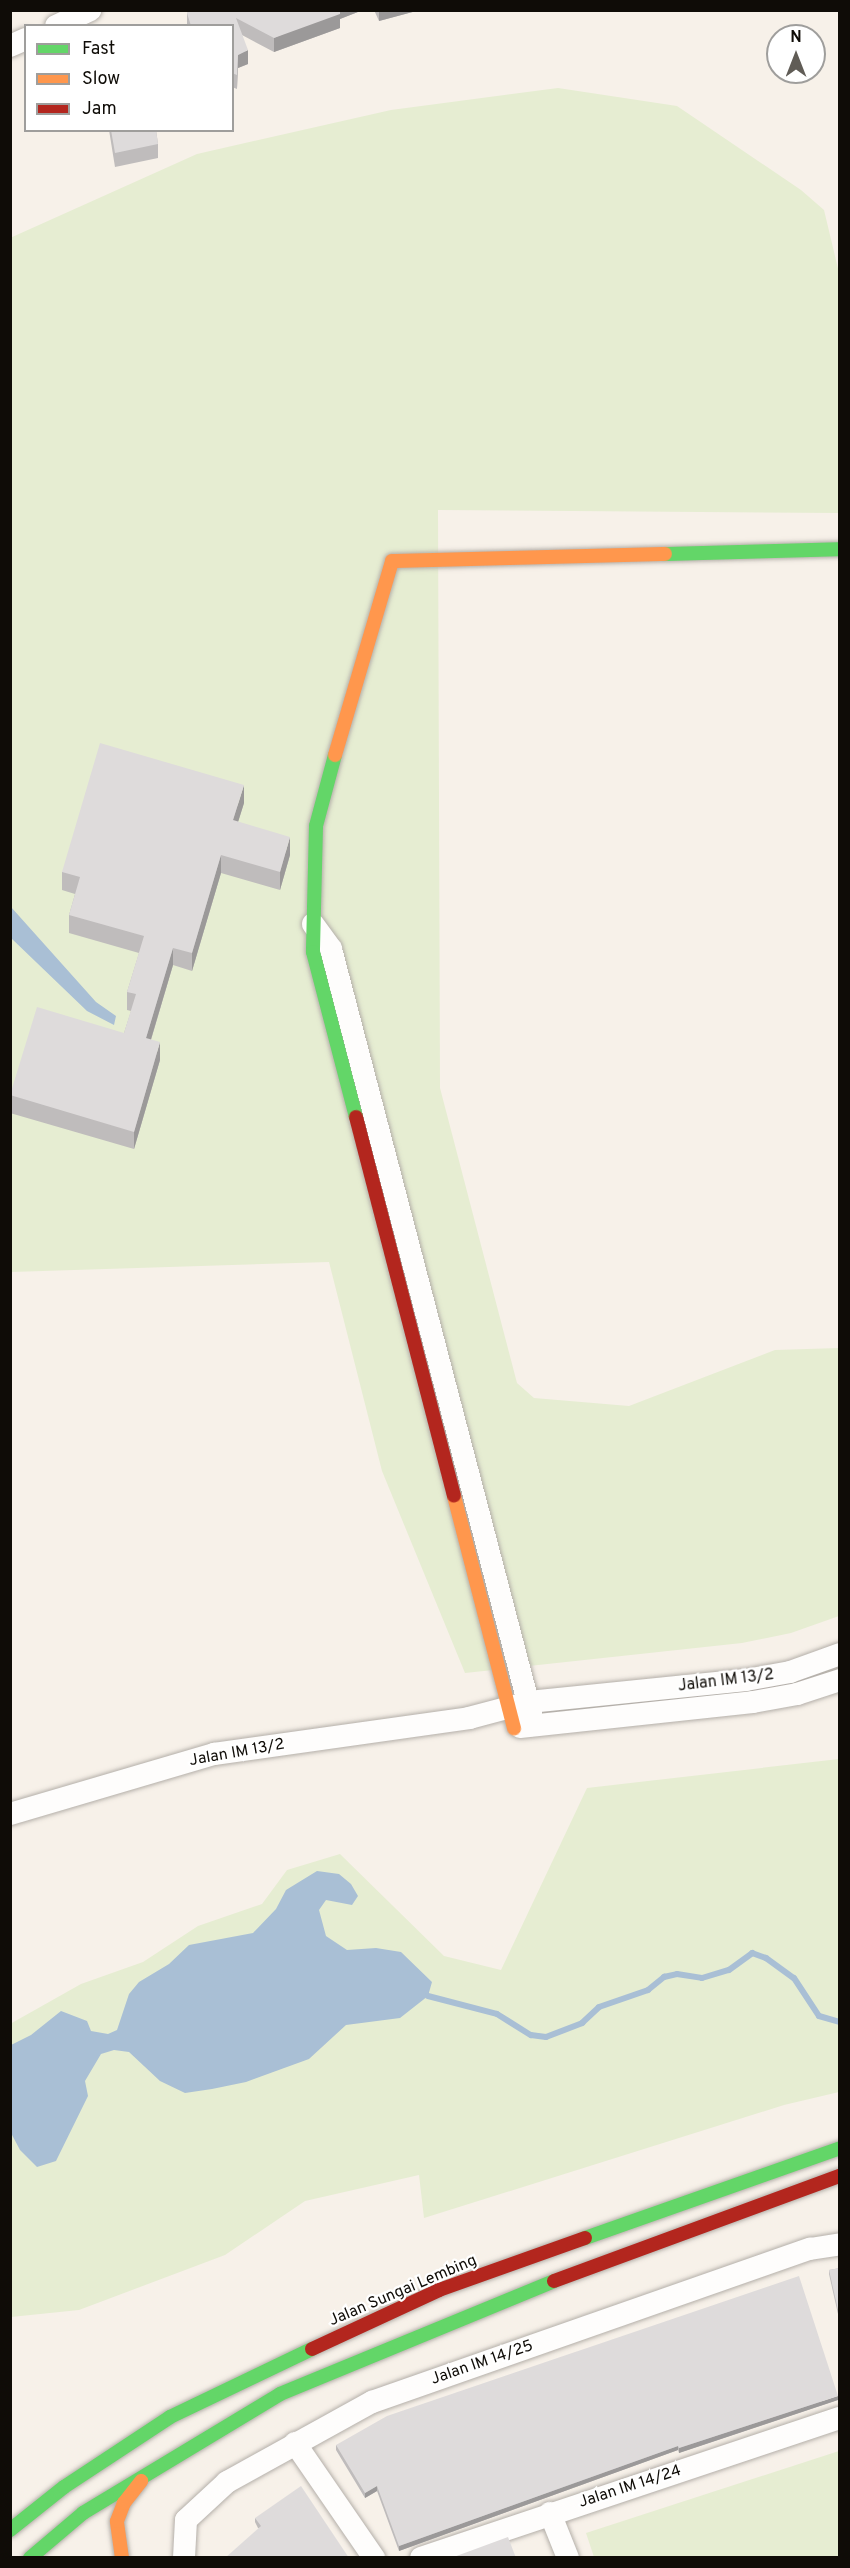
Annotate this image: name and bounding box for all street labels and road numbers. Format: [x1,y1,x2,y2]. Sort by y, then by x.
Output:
street label: Jalan IM 13/2 [677,1666,775,1696]
street label: Jalan IM 13/2 [188,1735,286,1771]
street label: Jalan Sungai Lembing [326,2251,480,2331]
street label: Jalan IM 14/25 [428,2337,536,2389]
street label: Jalan IM 14/24 [576,2461,684,2513]

